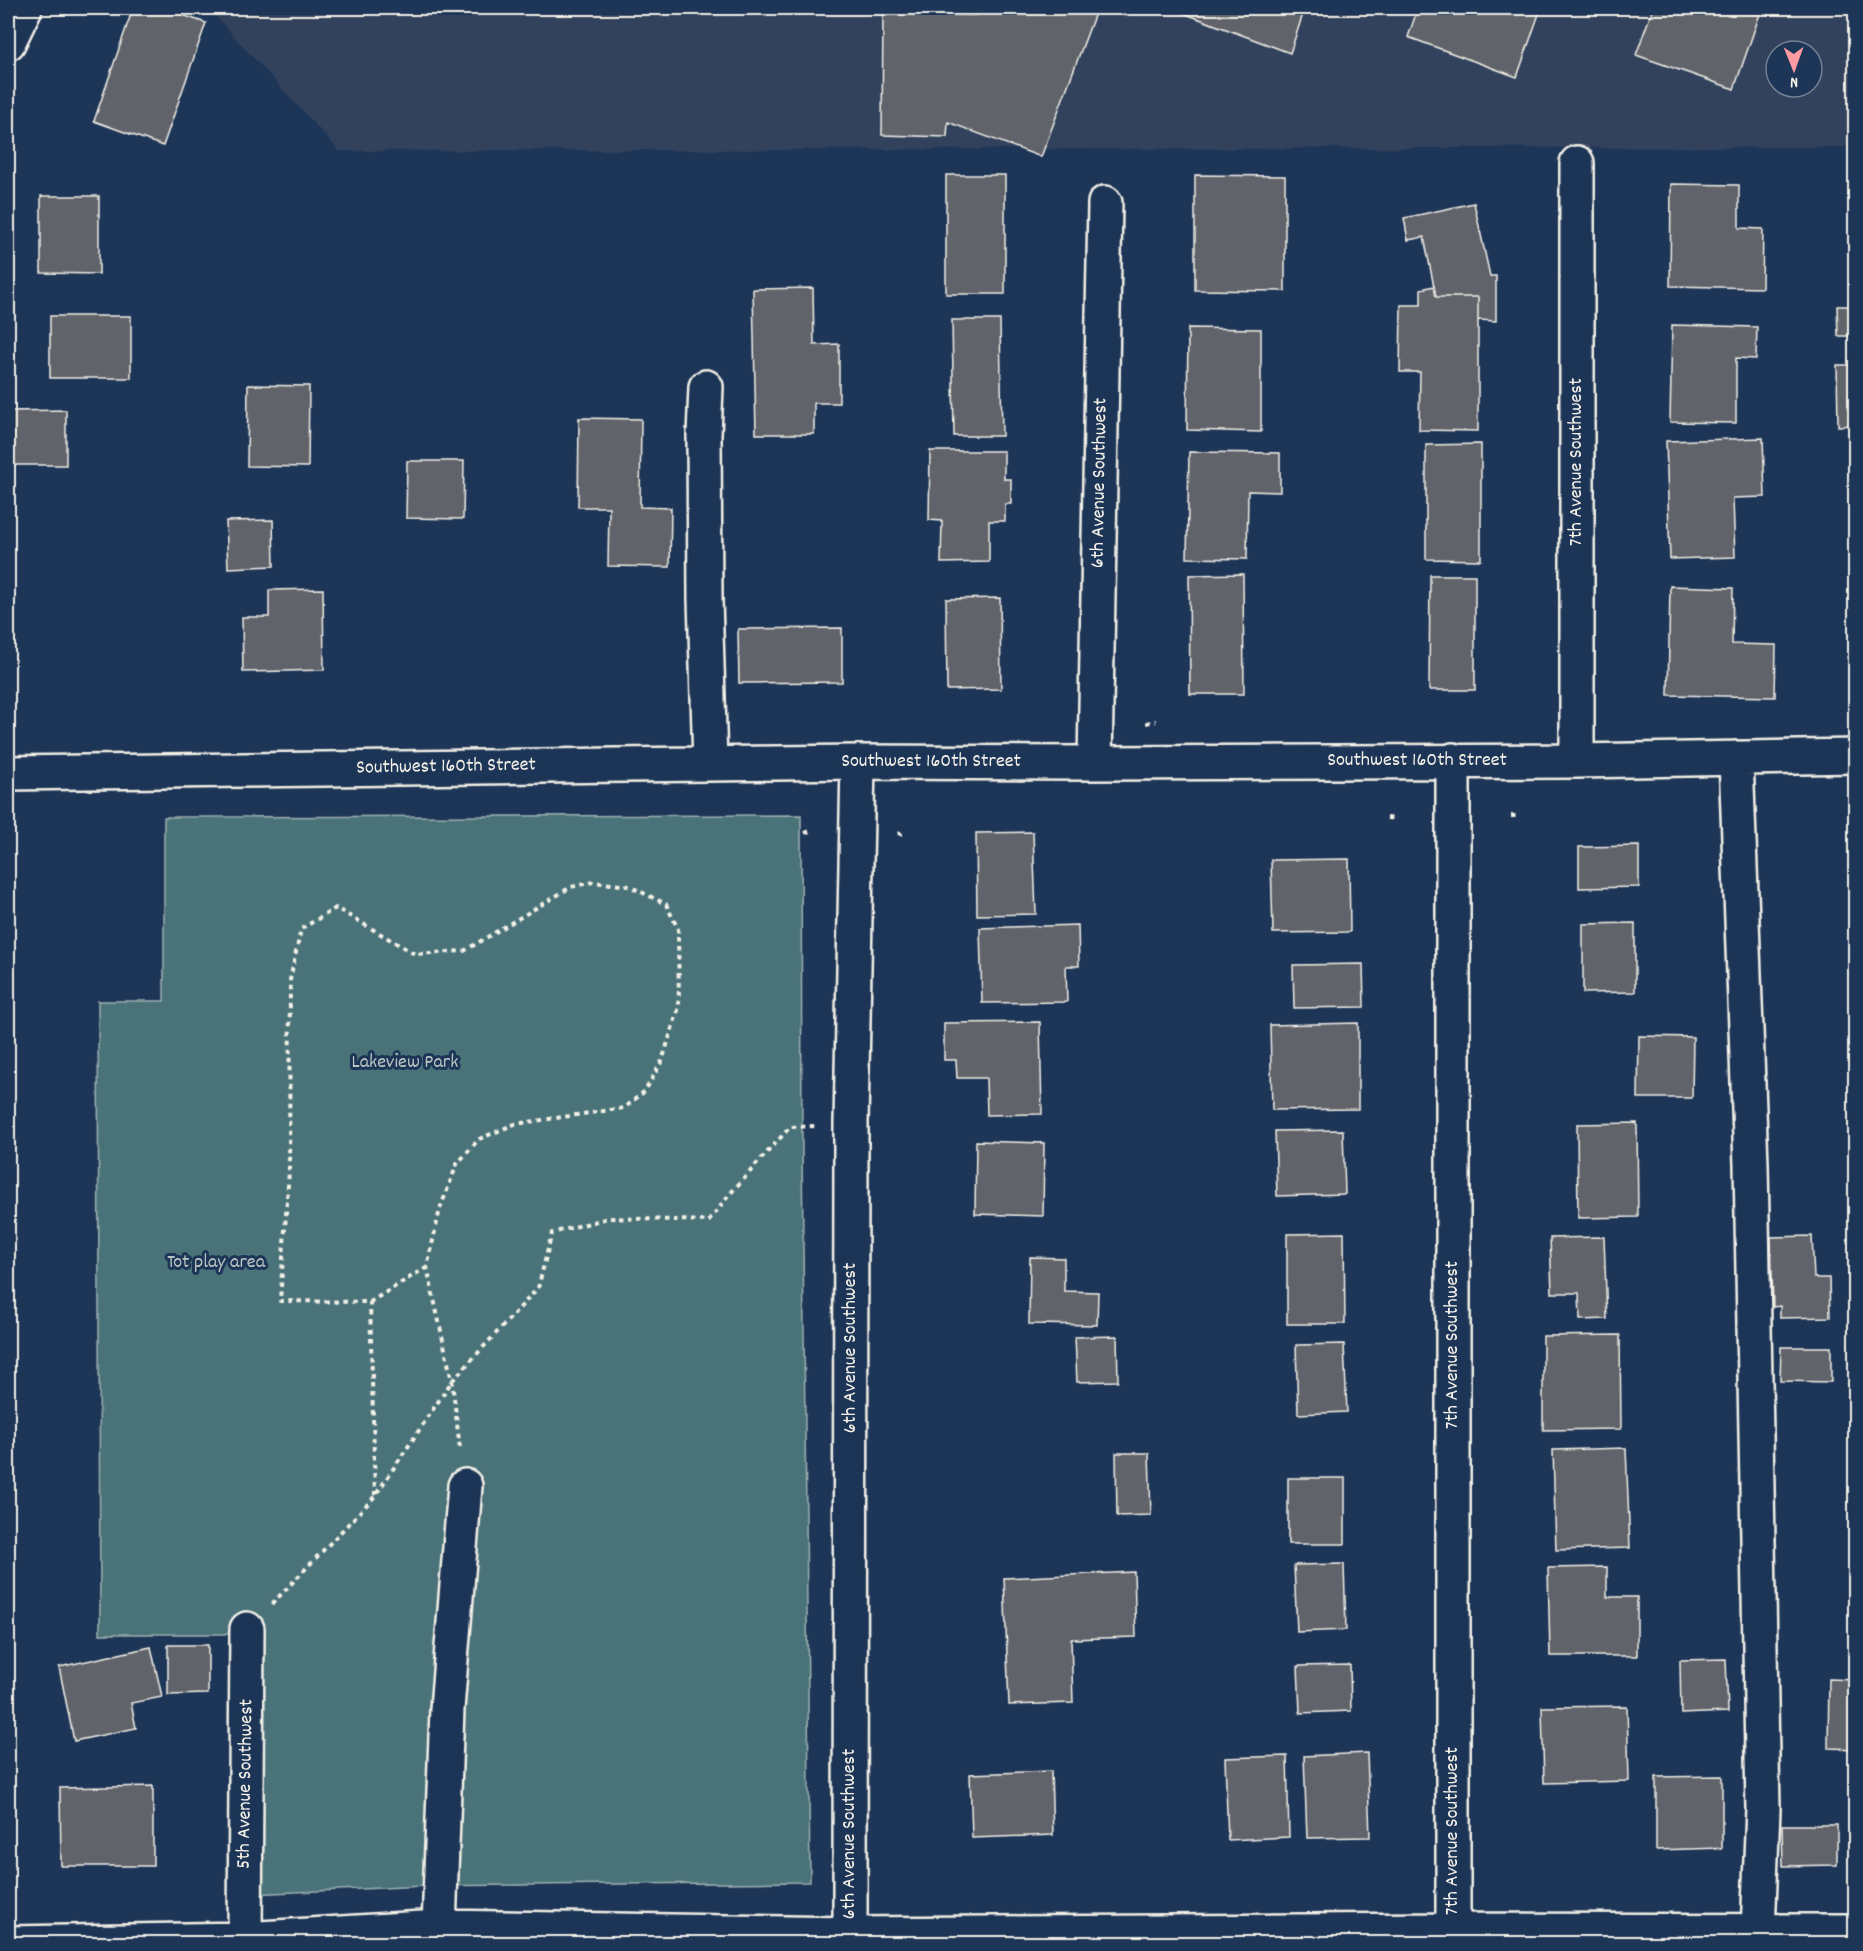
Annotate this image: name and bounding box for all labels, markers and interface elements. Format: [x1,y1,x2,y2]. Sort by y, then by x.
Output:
north arrow [1764,39,1824,99]
text: N [1790,70,1798,93]
street label: 7th Avenue Southwest [1563,378,1591,546]
street label: 6th Avenue Southwest [1085,397,1115,569]
street label: Southwest 160th Street [1327,747,1507,775]
street label: Southwest 160th Street [841,748,1021,776]
street label: Southwest 160th Street [356,751,536,783]
park label: Lakeview Park [352,1049,458,1077]
park label: Tot play area [167,1249,266,1277]
street label: 7th Avenue Southwest [1439,1261,1467,1429]
street label: 6th Avenue Southwest [837,1263,865,1433]
street label: 5th Avenue Southwest [231,1699,261,1869]
street label: 7th Avenue Southwest [1439,1747,1467,1915]
street label: 6th Avenue Southwest [836,1749,864,1919]

